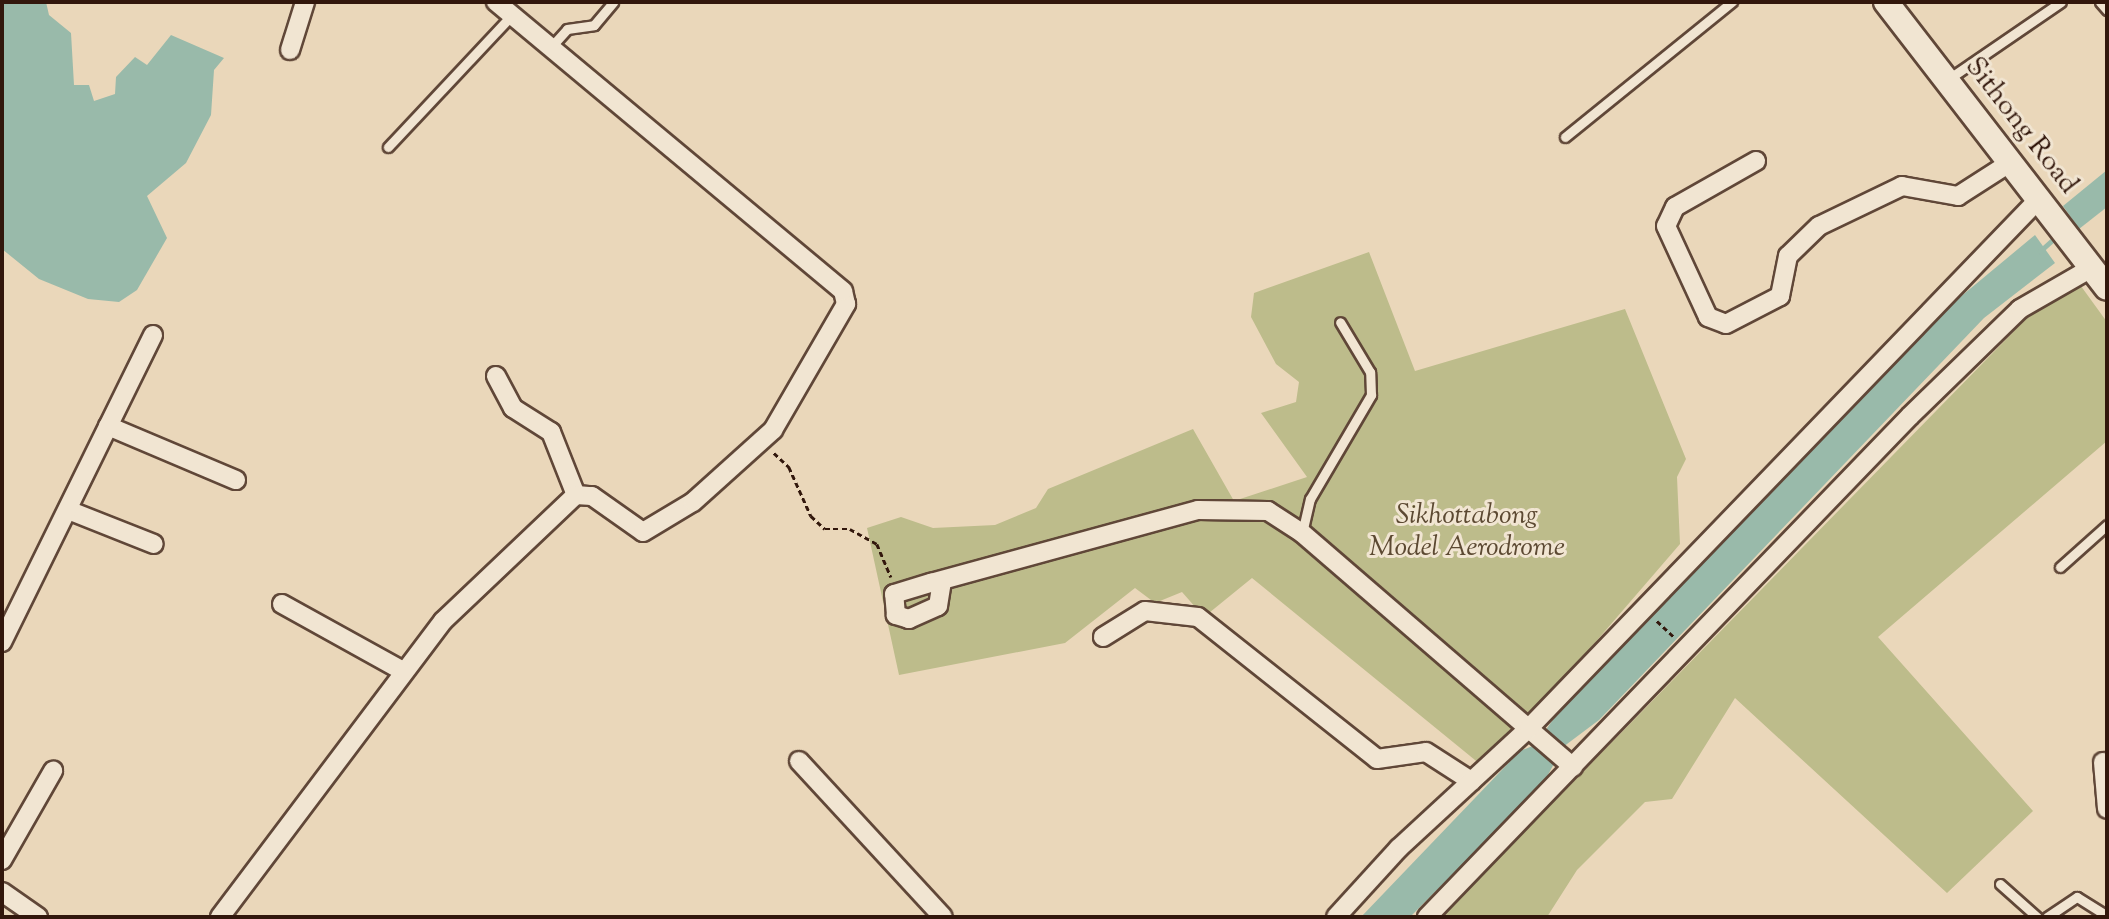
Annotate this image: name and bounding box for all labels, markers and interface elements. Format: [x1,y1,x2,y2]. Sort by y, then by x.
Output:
street label: Sithong Road [1957,51,2085,201]
park label: Sikhottabong Model Aerodrome [1369,499,1565,565]

